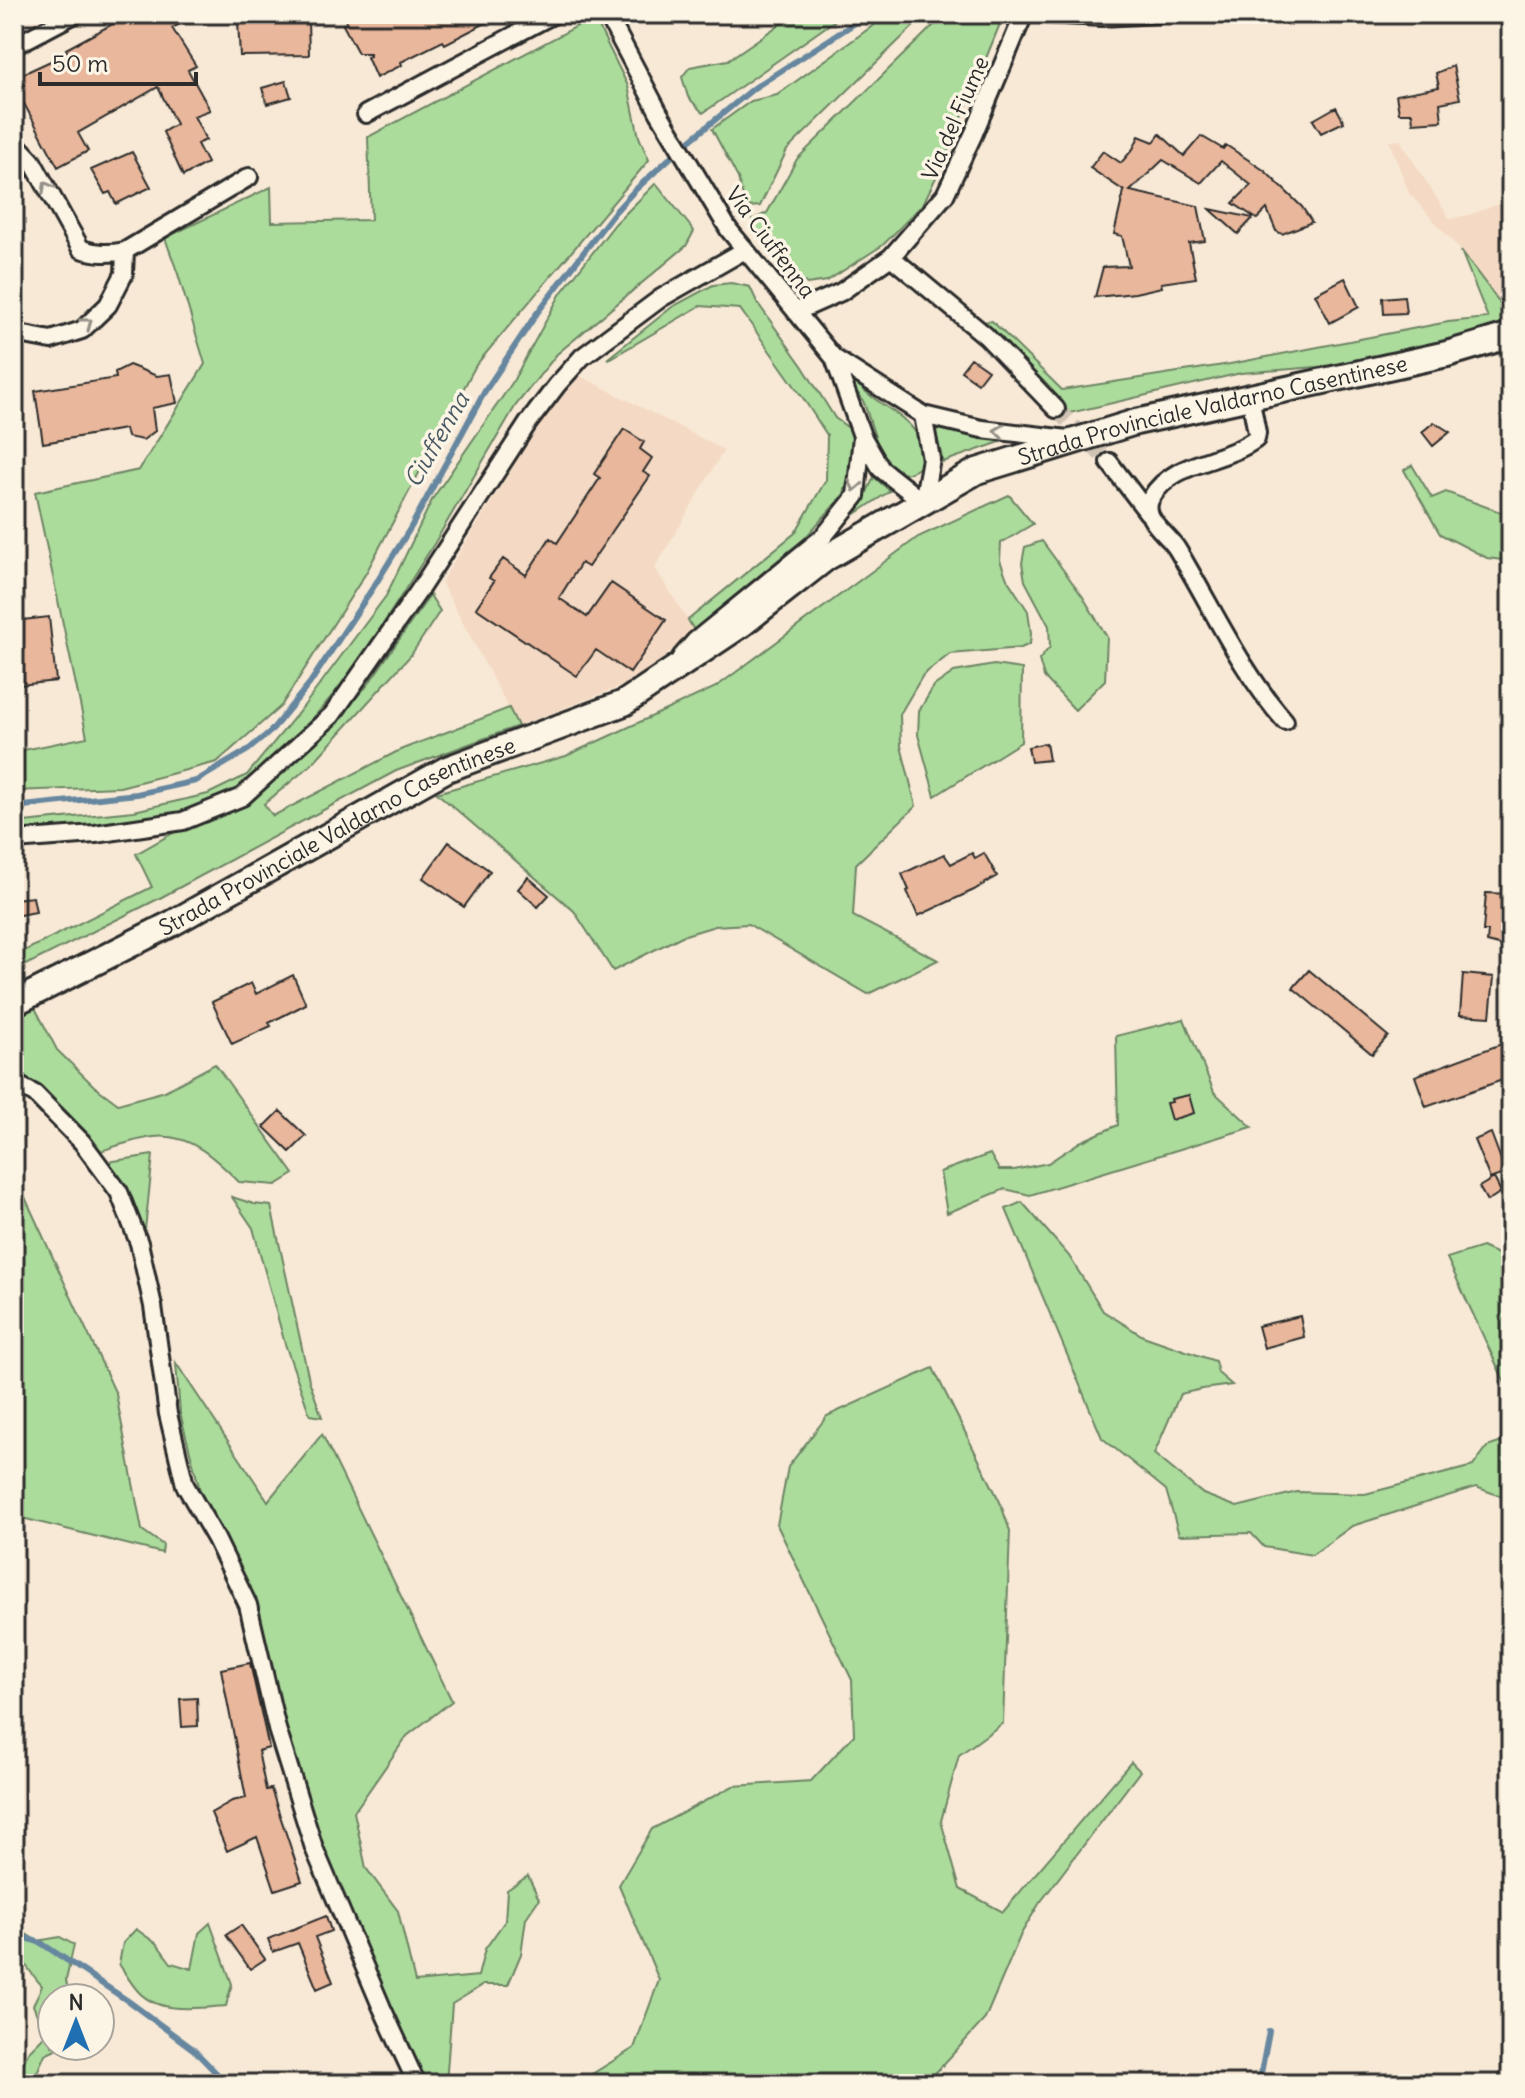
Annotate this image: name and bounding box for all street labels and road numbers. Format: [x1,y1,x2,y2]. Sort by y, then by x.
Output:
street label: Via del Fiume [915,52,995,184]
street label: Via Ciuffenna [720,181,822,303]
street label: Strada Provinciale Valdarno Casentinese [1015,349,1410,472]
street label: Strada Provinciale Valdarno Casentinese [154,731,519,942]

